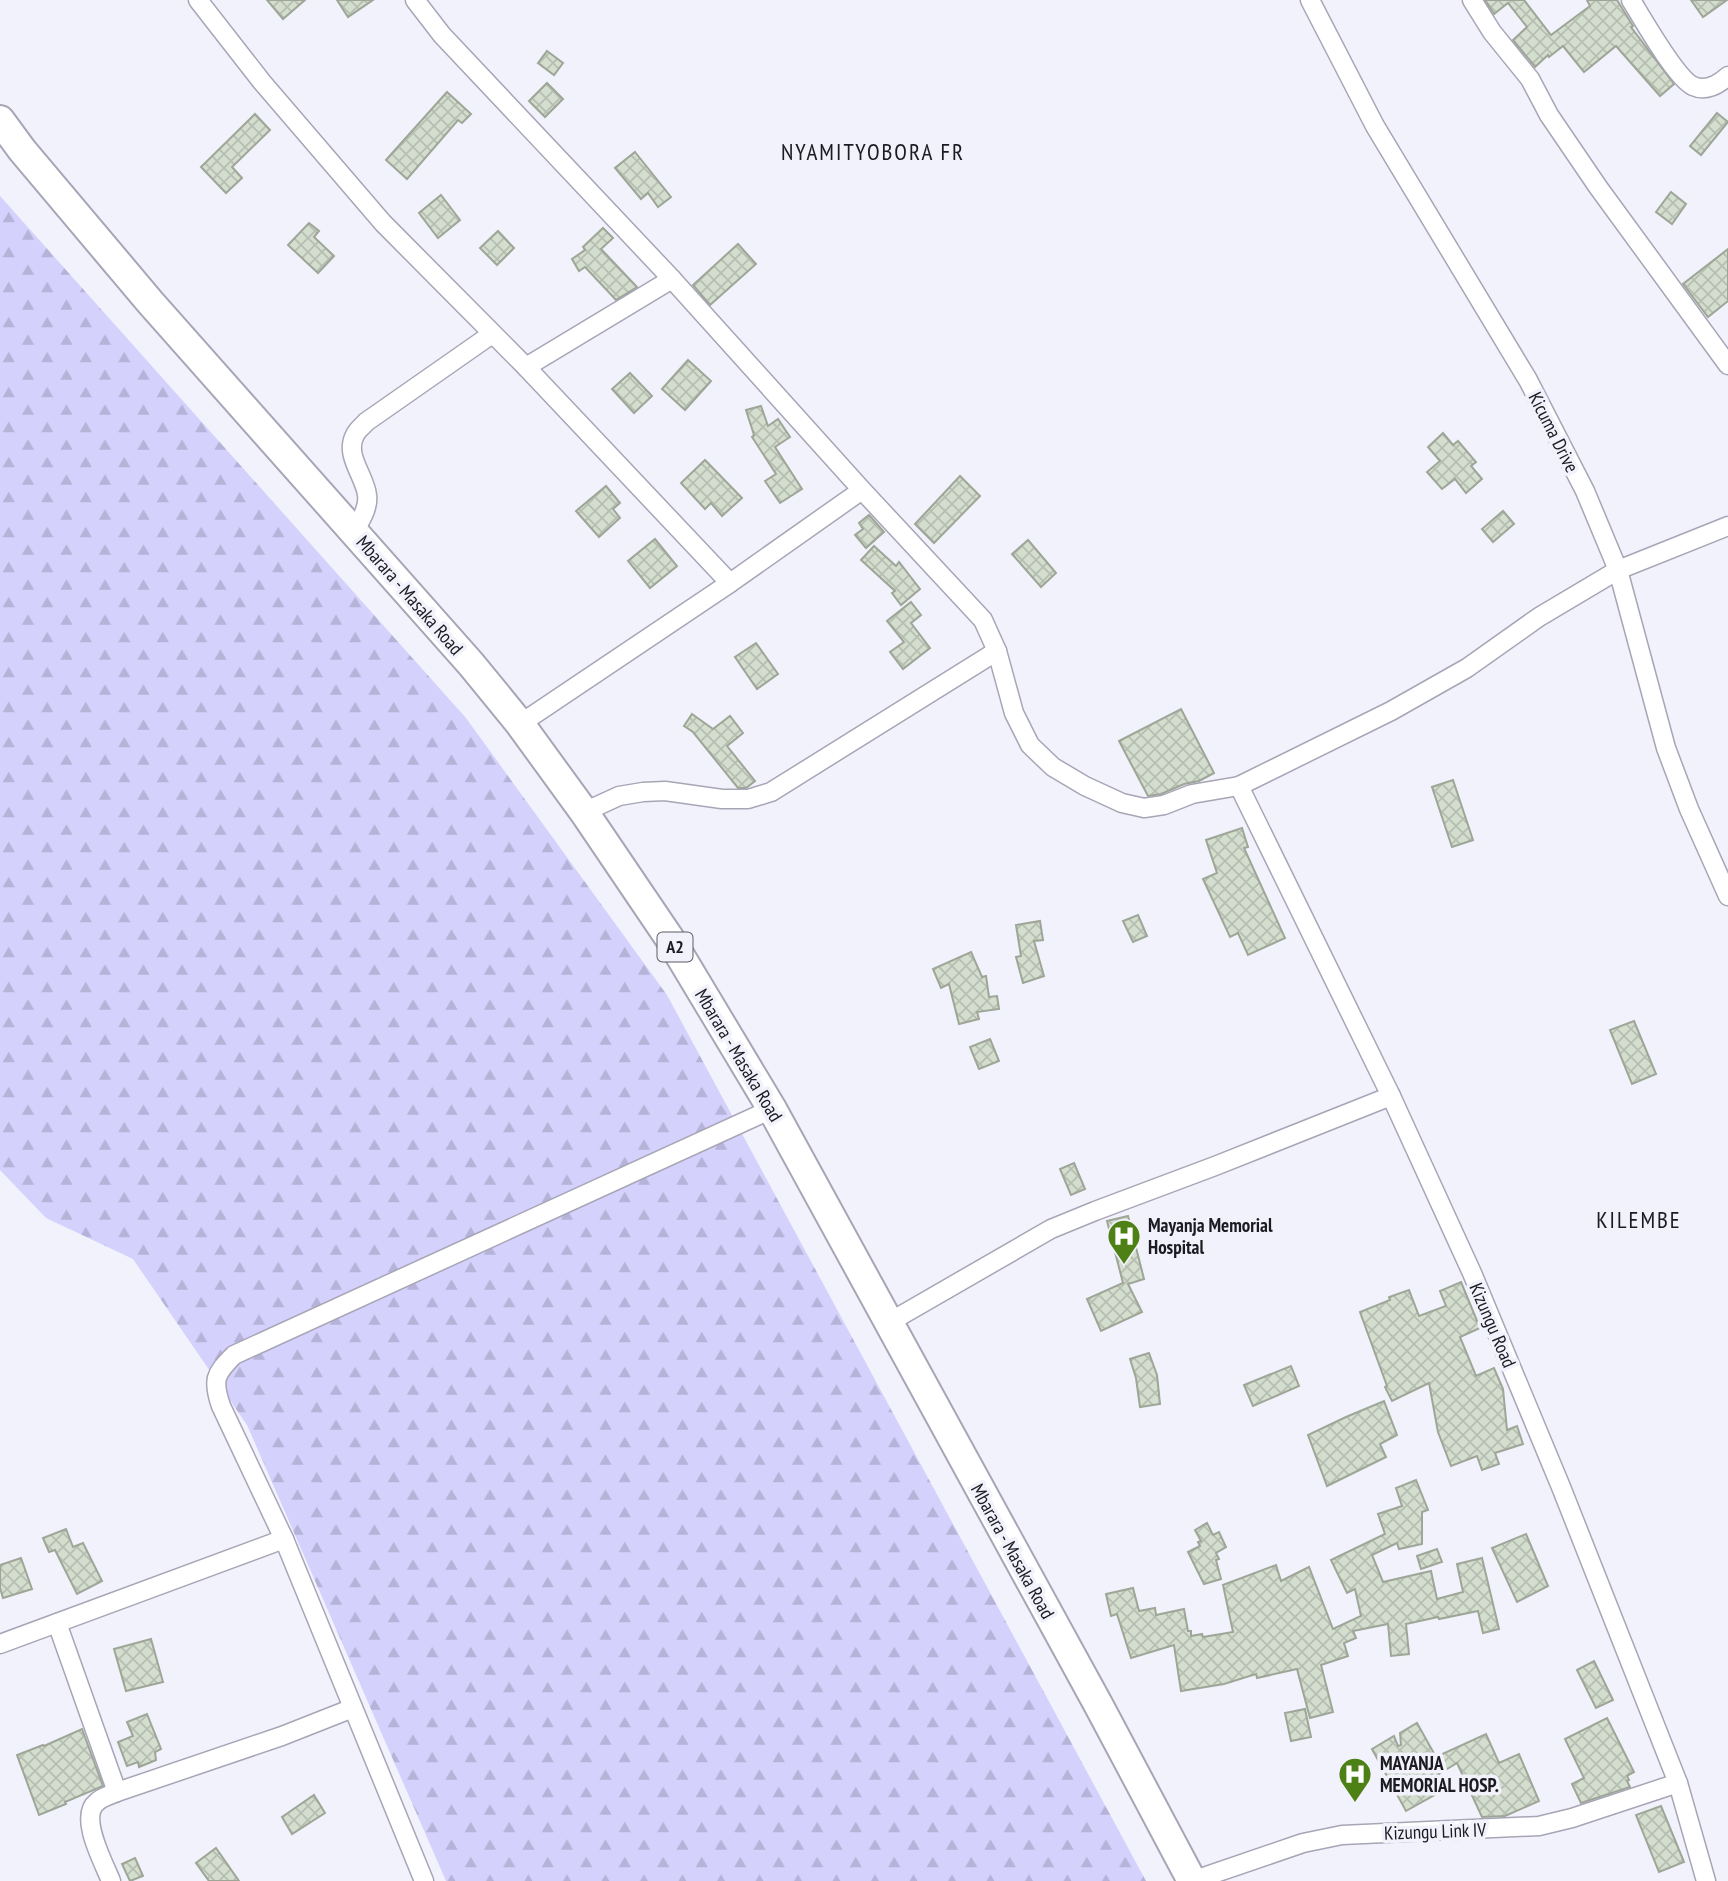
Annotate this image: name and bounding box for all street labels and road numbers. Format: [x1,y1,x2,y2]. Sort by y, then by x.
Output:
street label: Kicuma Drive [1524,388,1585,476]
street label: Mbarara - Masaka Road [351,530,469,660]
road number: A2 [658,932,692,962]
street label: Mbarara - Masaka Road [690,984,788,1126]
street label: Kizungu Road [1464,1279,1522,1371]
street label: Mbarara - Masaka Road [966,1479,1060,1623]
street label: Kizungu Link IV [1384,1817,1487,1845]

